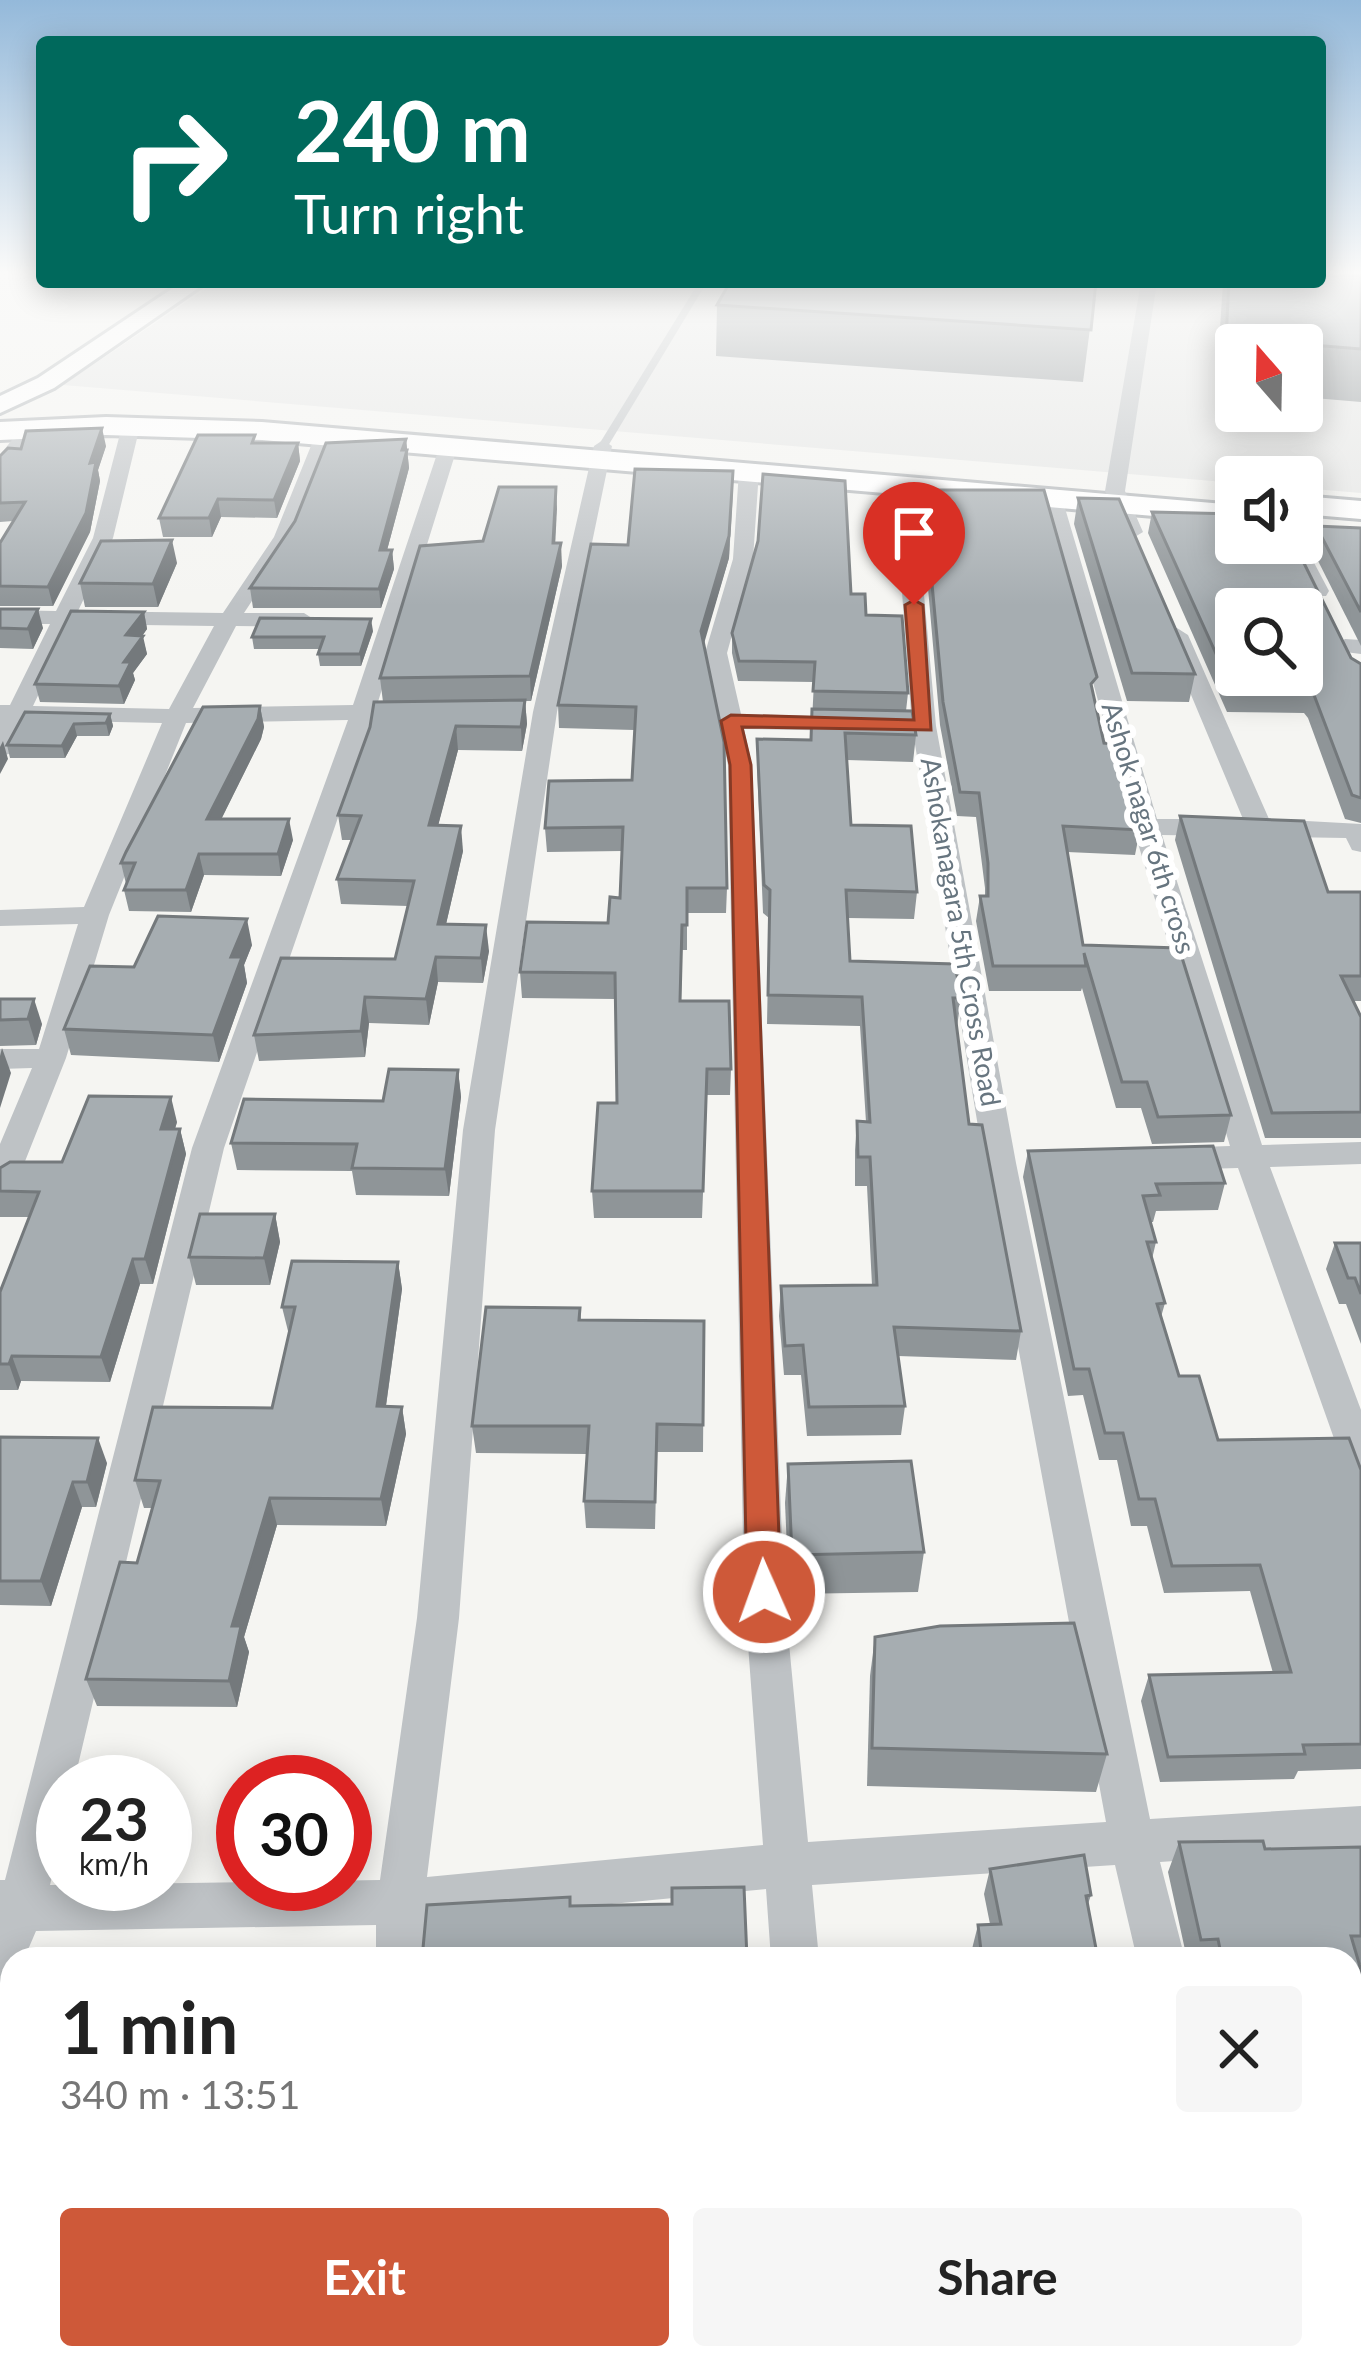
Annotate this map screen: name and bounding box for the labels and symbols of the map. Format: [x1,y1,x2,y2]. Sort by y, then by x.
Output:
north arrow [1215,324,1323,432]
pin [863,482,965,605]
street label: Ashok nagar 6th cross [1095,698,1203,957]
street label: Ashokanagara 5th Cross Road [915,755,1008,1109]
position arrow [701,1529,827,1655]
speed limit sign: 30 [216,1755,372,1911]

